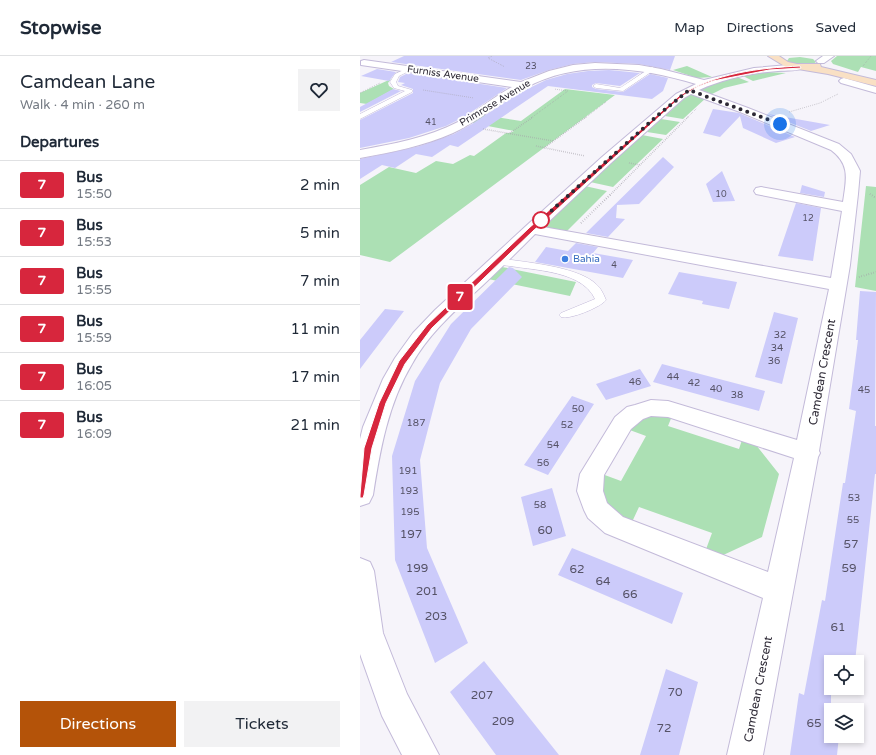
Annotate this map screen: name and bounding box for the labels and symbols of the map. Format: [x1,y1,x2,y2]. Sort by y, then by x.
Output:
house number: 23 [525,61,537,72]
street label: Furniss Avenue [406,63,480,85]
street label: Primrose Avenue [457,77,533,129]
your location [770,114,790,134]
house number: 41 [425,117,437,128]
house number: 10 [715,189,727,200]
unlabelled marker [532,211,550,229]
house number: 12 [802,213,814,224]
place label: Bahia [573,253,600,265]
marker: Bahia [560,254,570,264]
house number: 4 [611,260,617,271]
line badge: 7 [447,284,473,310]
street label: Camdean Crescent [806,317,838,426]
house number: 32 [774,329,786,341]
house number: 34 [771,342,783,354]
house number: 36 [768,355,780,367]
house number: 44 [667,371,679,383]
house number: 46 [629,376,641,388]
house number: 42 [688,377,700,389]
house number: 40 [710,383,722,395]
house number: 45 [858,384,870,396]
house number: 38 [731,389,743,401]
house number: 50 [572,403,584,415]
house number: 187 [407,417,425,429]
house number: 52 [561,419,573,431]
house number: 54 [547,439,559,451]
house number: 56 [537,457,549,469]
house number: 191 [399,465,417,477]
house number: 193 [400,485,418,497]
house number: 53 [848,492,860,504]
house number: 58 [534,499,546,511]
house number: 195 [401,506,419,518]
house number: 55 [847,514,859,526]
house number: 60 [537,523,553,537]
house number: 197 [400,527,422,541]
house number: 57 [843,537,859,551]
house number: 199 [406,561,428,575]
house number: 59 [841,561,857,575]
house number: 62 [569,562,585,576]
house number: 64 [595,574,611,588]
house number: 201 [416,584,438,598]
house number: 66 [622,587,638,601]
house number: 203 [425,609,447,623]
house number: 61 [830,620,846,634]
street label: Camdean Crescent [741,634,775,743]
house number: 70 [667,685,683,699]
house number: 207 [471,688,493,702]
house number: 209 [492,714,514,728]
house number: 65 [806,716,822,730]
house number: 72 [656,721,672,735]

